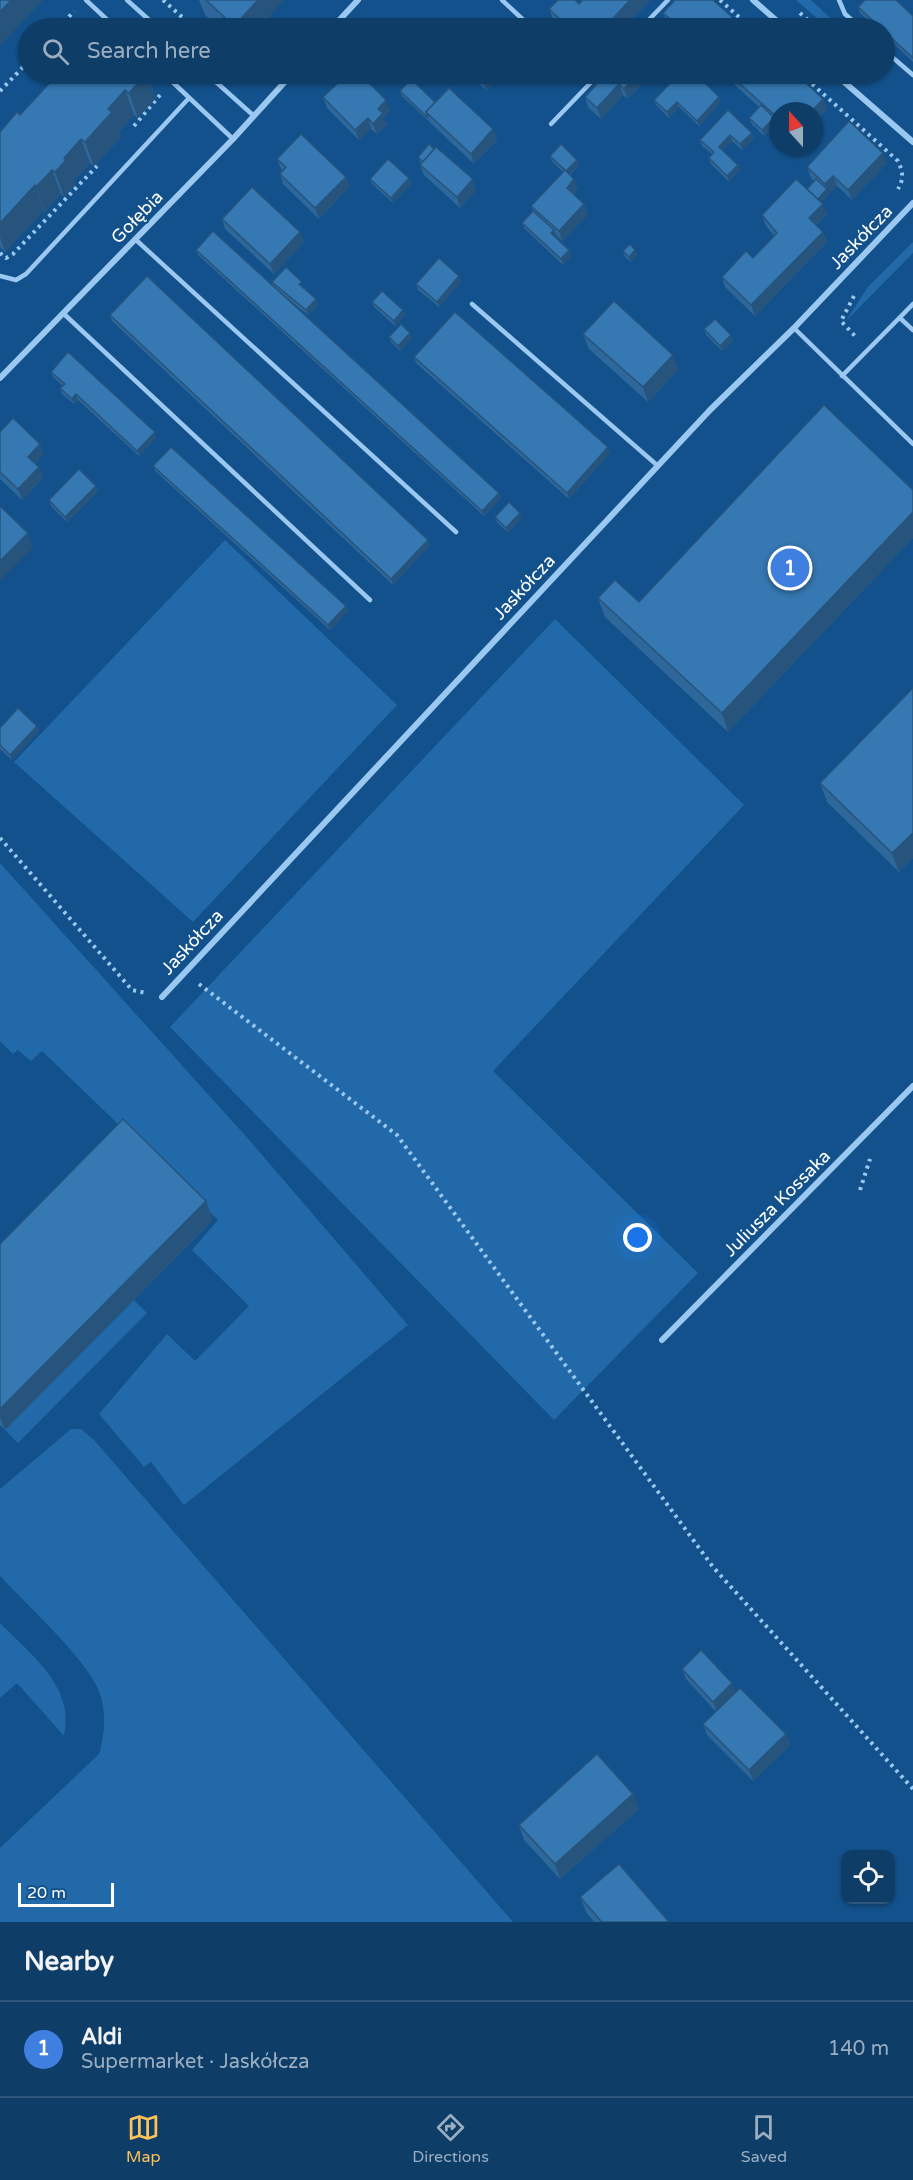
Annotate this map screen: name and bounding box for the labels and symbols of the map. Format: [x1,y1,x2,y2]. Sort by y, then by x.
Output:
north arrow [769,102,823,156]
street label: Gołębia [106,186,168,248]
street label: Jaskółcza [825,200,897,274]
pin: 1 [770,546,810,590]
street label: Jaskółcza [488,550,560,624]
street label: Jaskółcza [156,905,228,979]
street label: Juliusza Kossaka [719,1145,835,1261]
your location [623,1223,652,1252]
scale bar [18,1880,114,1908]

